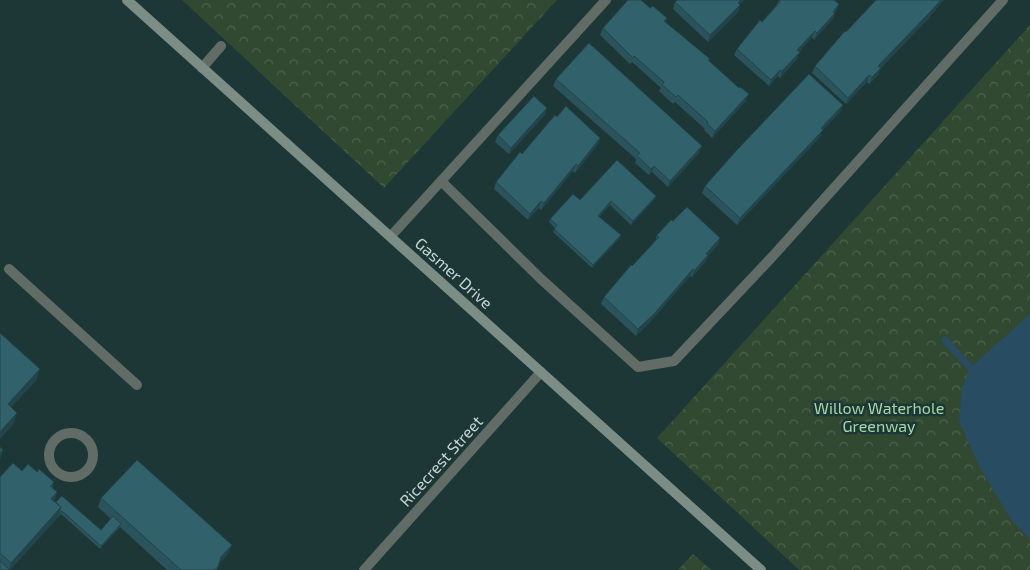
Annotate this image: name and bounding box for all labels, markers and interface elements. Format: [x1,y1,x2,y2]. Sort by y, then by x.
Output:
street label: Gasmer Drive [412,233,497,312]
park label: Willow Waterhole Greenway [814,398,944,435]
street label: Ricecrest Street [395,412,486,510]

